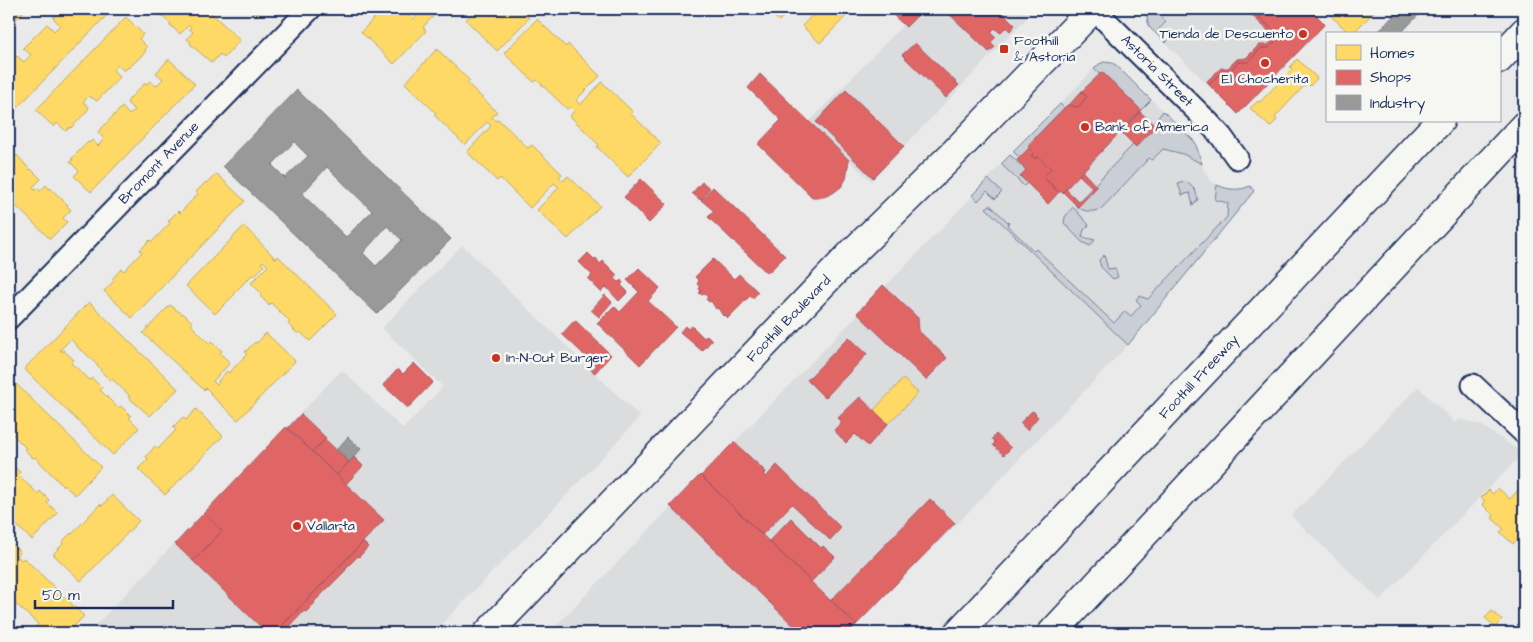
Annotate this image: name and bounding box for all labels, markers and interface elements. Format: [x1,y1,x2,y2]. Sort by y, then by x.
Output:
place label: Tienda de Descuento [1160,24,1293,44]
marker: Tienda de Descuento [1297,28,1309,40]
street label: Astoria Street [1116,30,1198,112]
place label: Foothill & Astoria [1014,31,1075,67]
legend [1326,32,1500,122]
marker: Foothill & Astoria [998,43,1010,55]
text: Homes [1370,43,1415,64]
marker: El Chocherita [1259,57,1271,69]
text: Shops [1370,67,1412,88]
place label: El Chocherita [1222,69,1308,89]
text: Industry [1370,93,1425,115]
street label: Bromont Avenue [114,117,204,209]
place label: Bank of America [1095,117,1208,137]
marker: Bank of America [1079,121,1091,133]
street label: Foothill Boulevard [742,271,836,367]
street label: Foothill Freeway [1155,330,1244,424]
place label: In-N-Out Burger [506,348,608,368]
marker: In-N-Out Burger [490,352,502,364]
place label: Vallarta [307,516,355,536]
marker: Vallarta [291,520,303,532]
scale bar [35,577,172,609]
text: 50 m [42,585,80,606]

